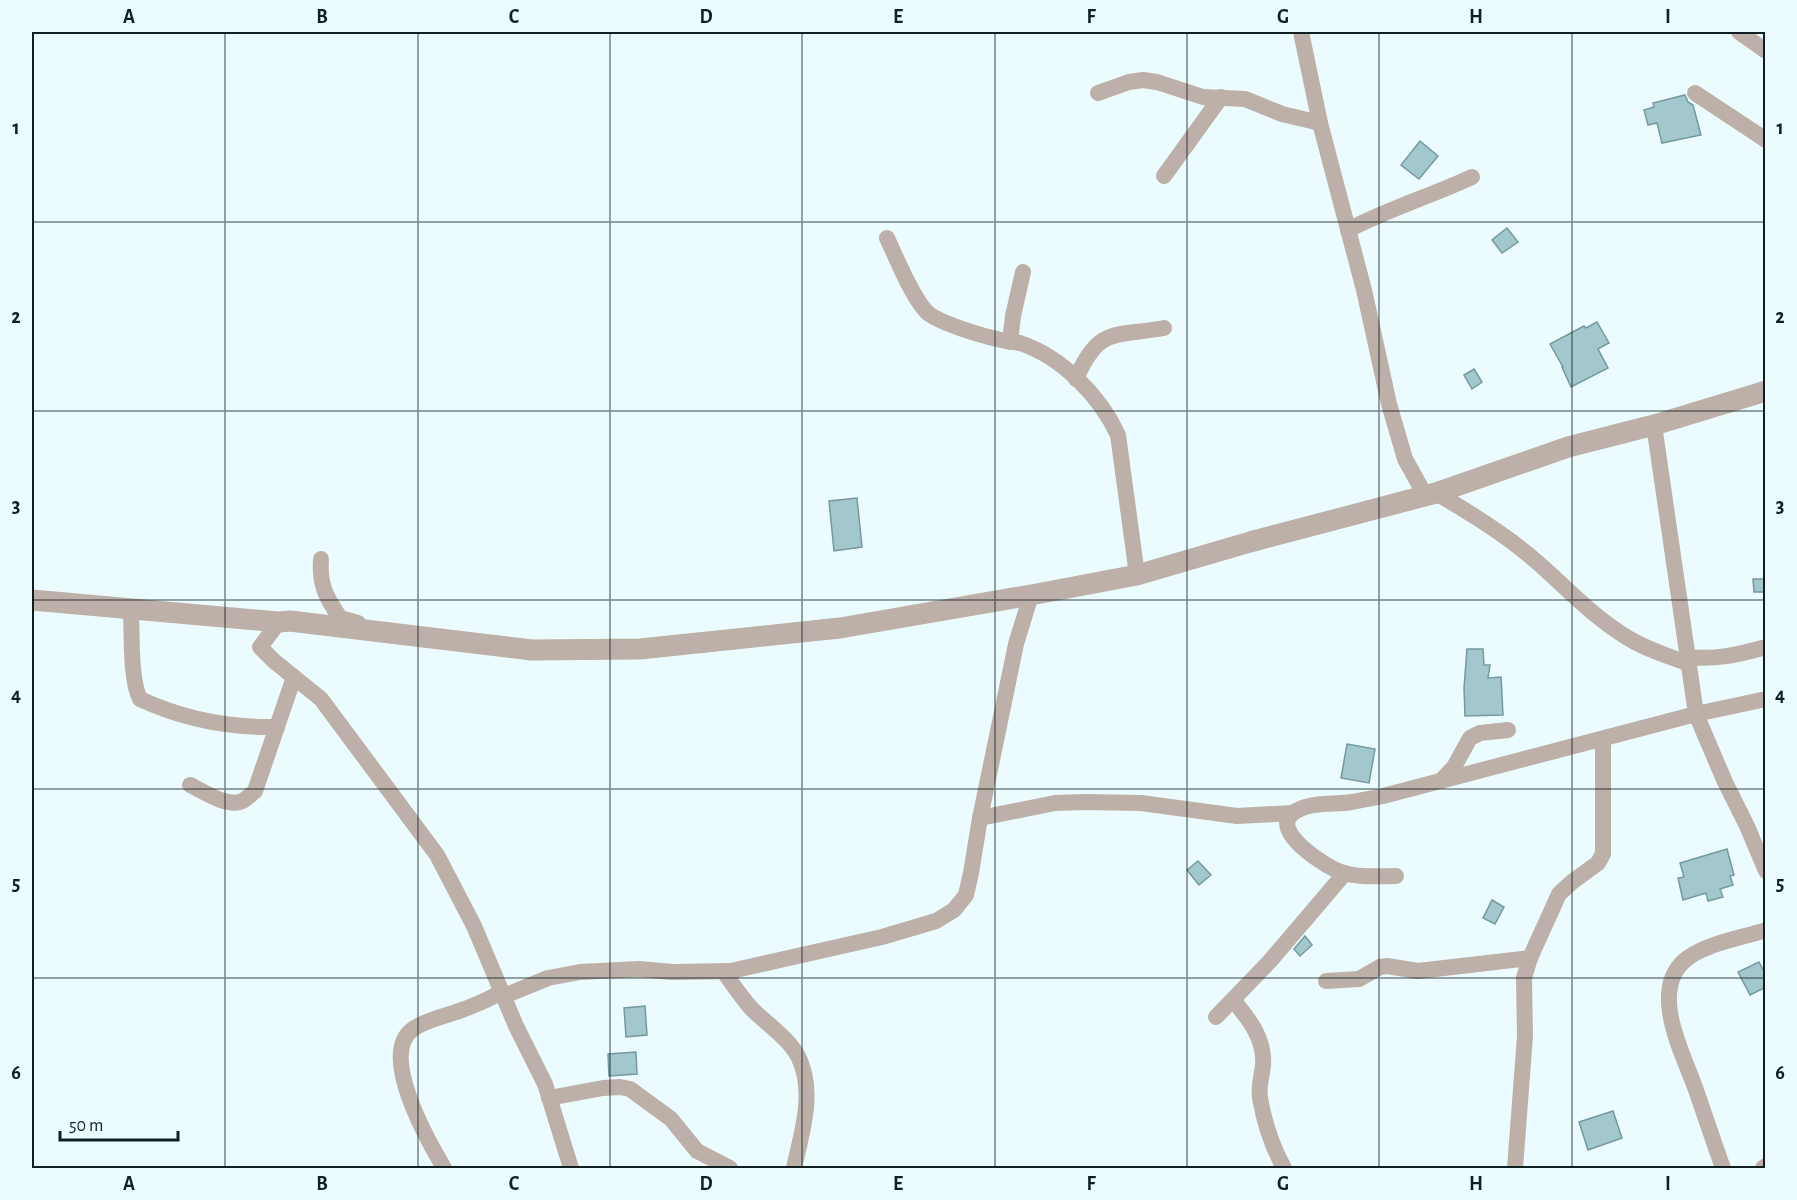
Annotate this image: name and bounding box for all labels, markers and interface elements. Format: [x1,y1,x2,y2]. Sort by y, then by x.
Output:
text: A [123,7,135,27]
text: B [316,7,328,27]
text: C [509,7,520,27]
text: D [699,7,713,27]
text: E [893,7,903,27]
text: F [1086,7,1096,27]
text: G [1277,7,1289,27]
text: H [1469,7,1483,27]
text: I [1665,7,1671,27]
text: 1 [12,118,20,138]
text: 1 [1776,118,1784,138]
text: 2 [11,307,21,327]
text: 2 [1775,307,1785,327]
text: 3 [12,496,20,516]
text: 3 [1776,496,1784,516]
text: 4 [11,685,21,705]
text: 4 [1775,685,1785,705]
text: 5 [12,874,20,894]
text: 5 [1776,874,1784,894]
text: 6 [11,1063,21,1083]
text: 6 [1775,1063,1785,1083]
scale bar [60,1104,178,1142]
text: 50 m [69,1117,103,1135]
text: A [123,1174,135,1194]
text: B [316,1174,328,1194]
text: C [509,1174,520,1194]
text: D [699,1174,713,1194]
text: E [893,1174,903,1194]
text: F [1086,1174,1096,1194]
text: G [1277,1174,1289,1194]
text: H [1469,1174,1483,1194]
text: I [1665,1174,1671,1194]

